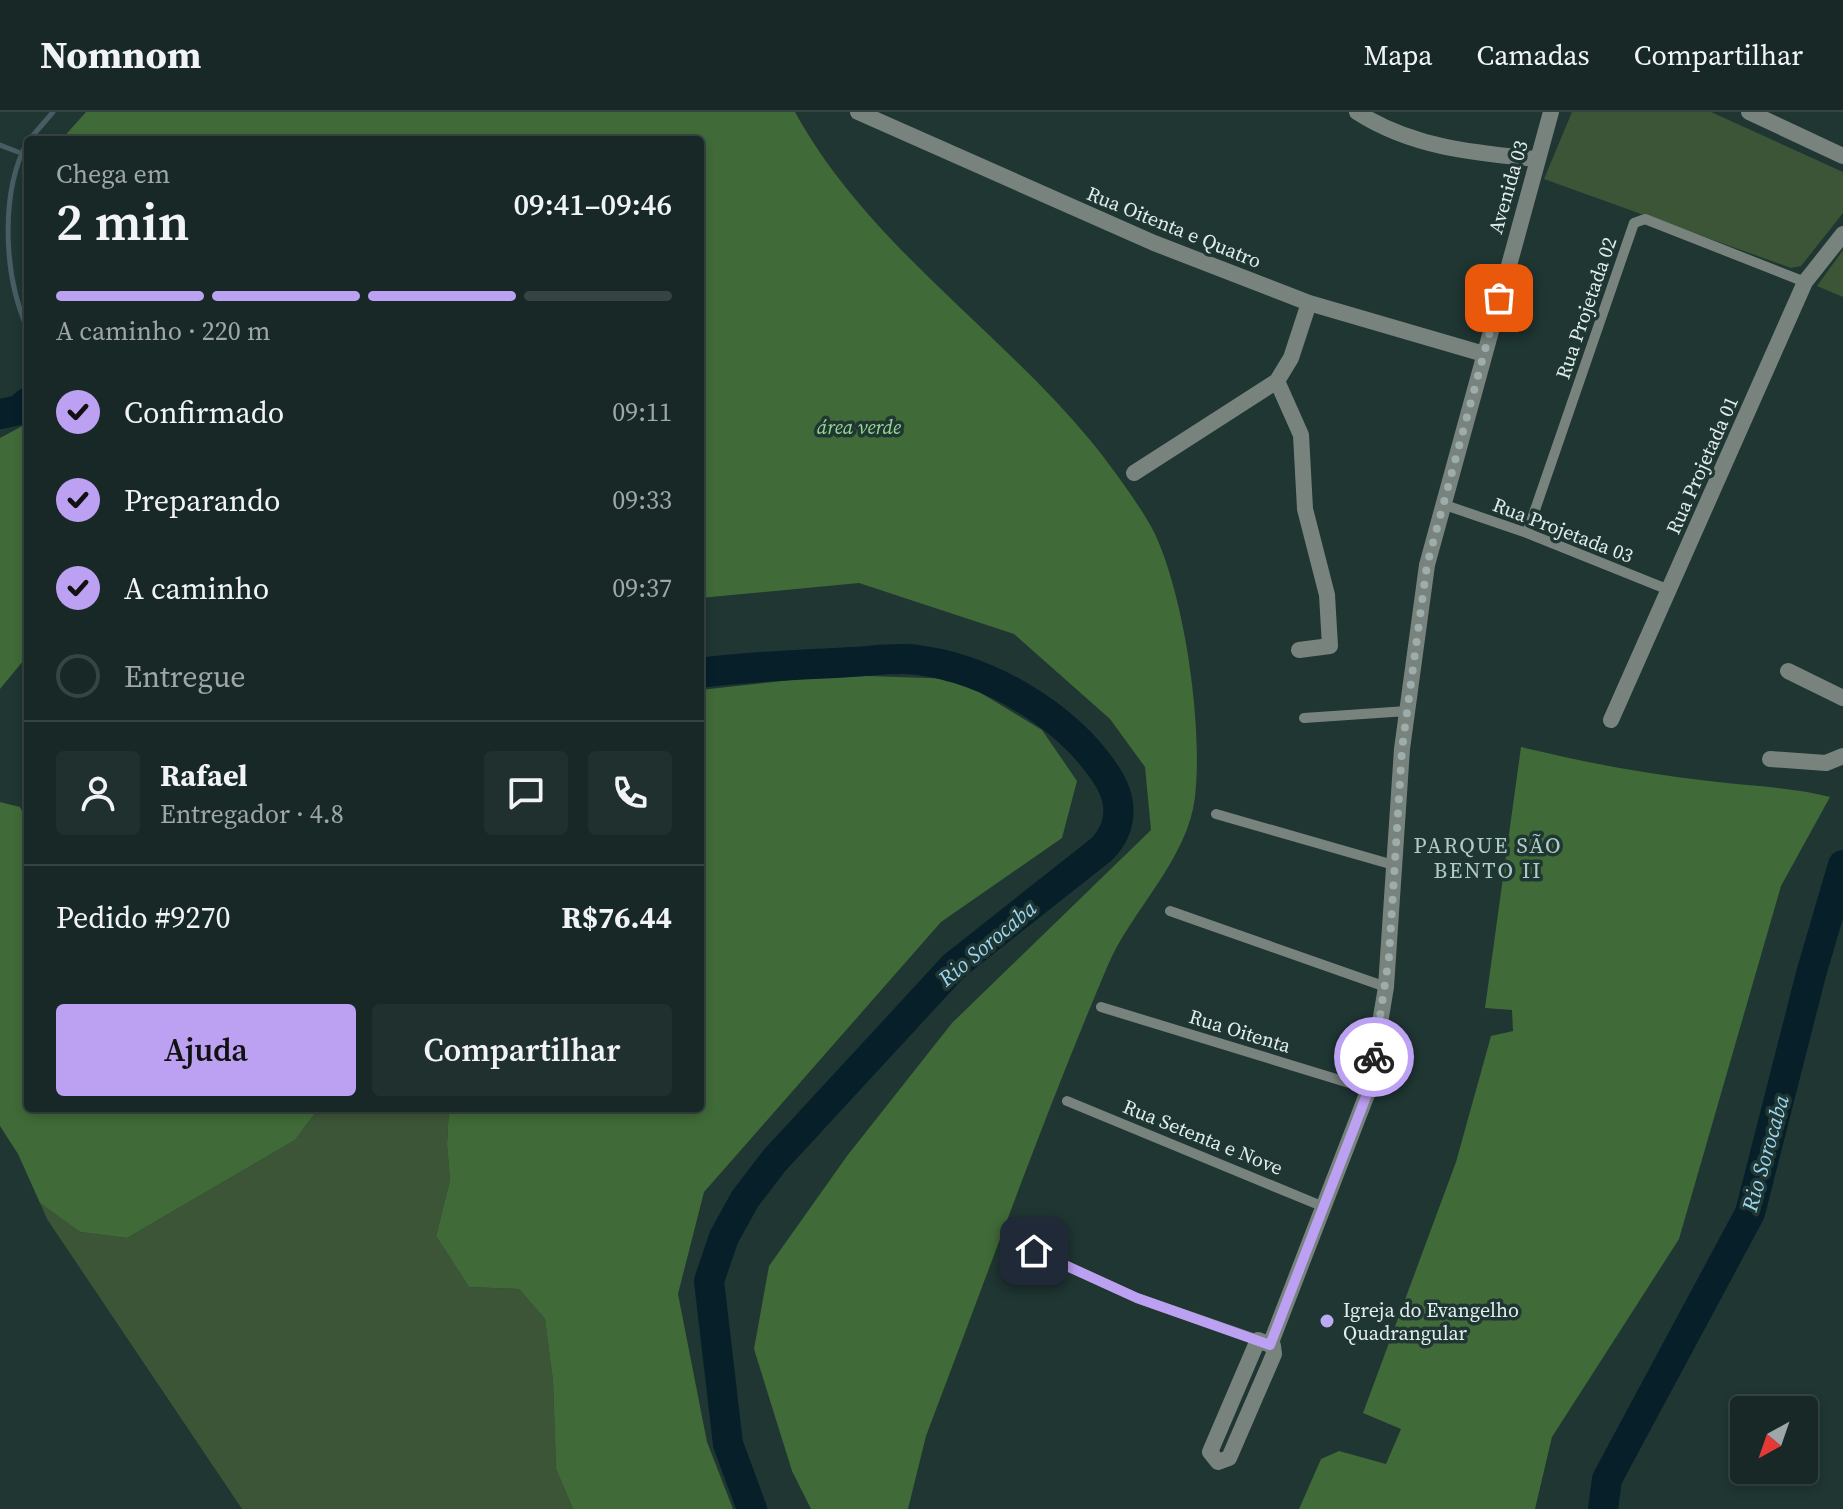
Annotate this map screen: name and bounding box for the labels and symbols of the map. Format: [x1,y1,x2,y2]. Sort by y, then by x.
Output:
street label: Avenida 03 [1481,137,1535,237]
street label: Rua Oitenta e Quatro [1083,179,1266,275]
street label: Rua Projetada 02 [1549,233,1623,383]
pin [1465,264,1533,332]
street label: Rua Projetada 01 [1659,391,1745,539]
park label: área verde [817,413,901,441]
street label: Rua Projetada 03 [1489,490,1637,570]
district label: PARQUE SÃO BENTO II [1413,830,1563,885]
water label: Rio Sorocaba [931,893,1043,994]
street label: Rua Oitenta [1186,1002,1295,1060]
courier [1334,1017,1414,1097]
water label: Rio Sorocaba [1734,1091,1796,1216]
street label: Rua Setenta e Nove [1119,1092,1287,1182]
pin [1000,1217,1068,1285]
place label: Igreja do Evangelho Quadrangular [1343,1296,1519,1347]
marker: Igreja do Evangelho Quadrangular [1318,1312,1336,1330]
north arrow [1730,1396,1818,1484]

